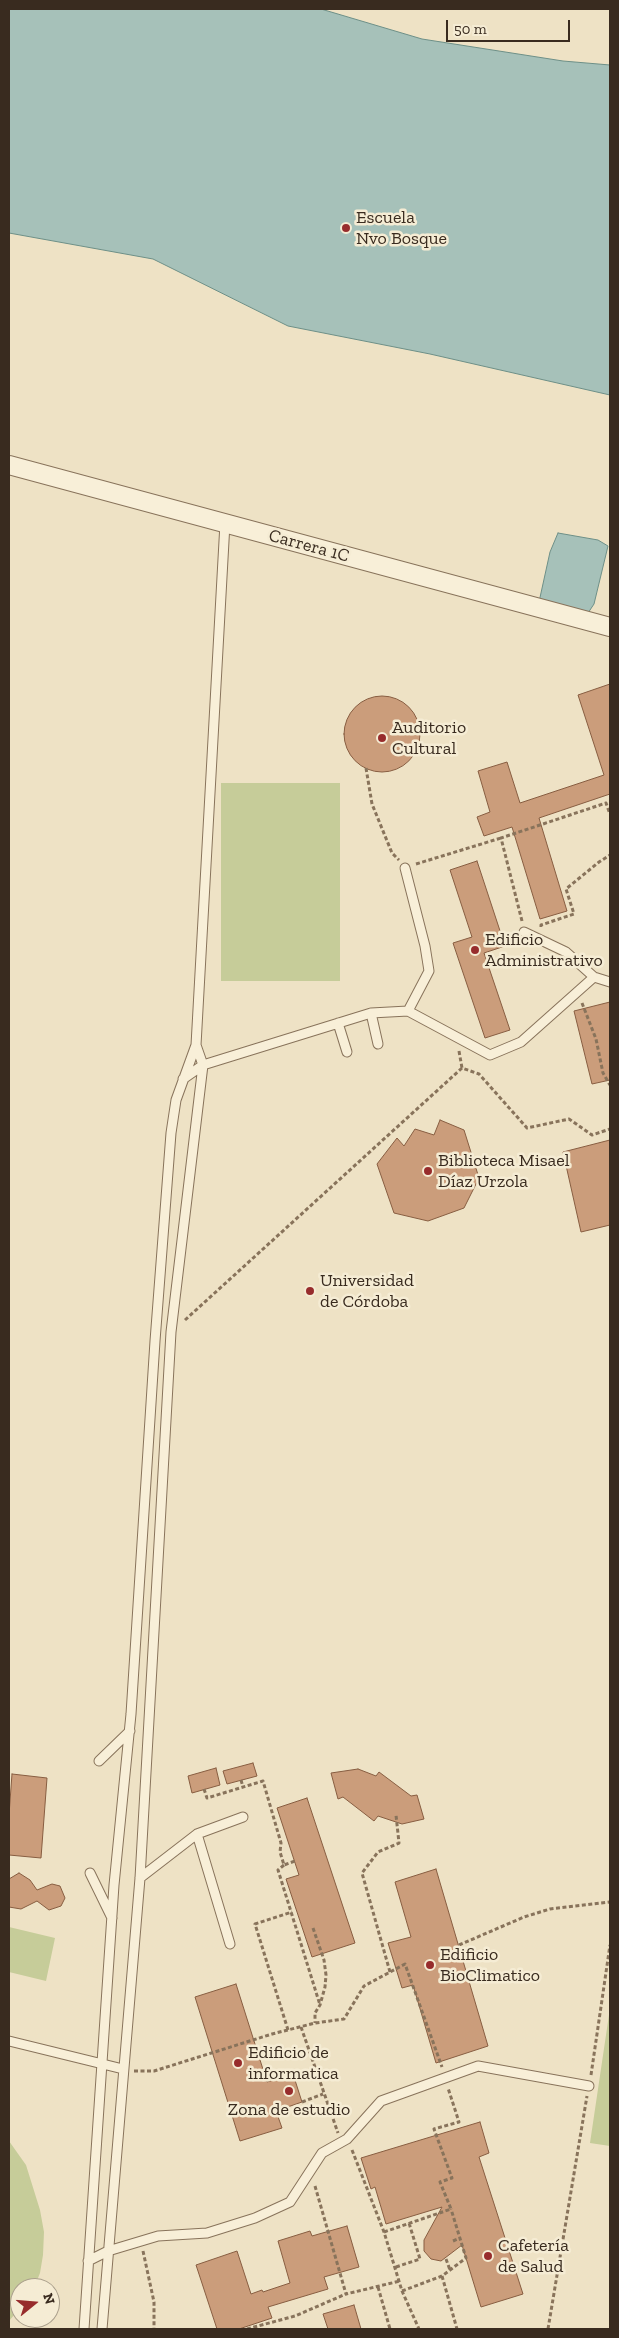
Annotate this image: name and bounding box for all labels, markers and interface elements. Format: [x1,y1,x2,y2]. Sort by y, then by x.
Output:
scale bar [449,10,573,42]
text: 50 m [454,20,487,38]
place label: Escuela Nvo Bosque [356,207,447,250]
marker: Escuela Nvo Bosque [340,222,352,234]
street label: Carrera 1C [266,525,352,567]
place label: Auditorio Cultural [392,717,466,760]
marker: Auditorio Cultural [376,732,388,744]
place label: Edificio Administrativo [485,929,603,972]
marker: Edificio Administrativo [469,944,481,956]
place label: Biblioteca Misael Díaz Urzola [438,1150,570,1192]
marker: Biblioteca Misael Díaz Urzola [422,1165,434,1177]
place label: Universidad de Córdoba [320,1270,414,1312]
marker: Universidad de Córdoba [304,1285,316,1297]
place label: Edificio BioClimatico [440,1944,540,1986]
marker: Edificio BioClimatico [424,1959,436,1971]
place label: Edificio de informatica [248,2042,339,2084]
marker: Edificio de informatica [232,2057,244,2069]
marker: Zona de estudio [283,2085,295,2097]
place label: Zona de estudio [228,2099,350,2121]
place label: Cafetería de Salud [498,2235,569,2278]
marker: Cafetería de Salud [482,2250,494,2262]
north arrow [10,2278,60,2328]
text: N [39,2291,59,2306]

